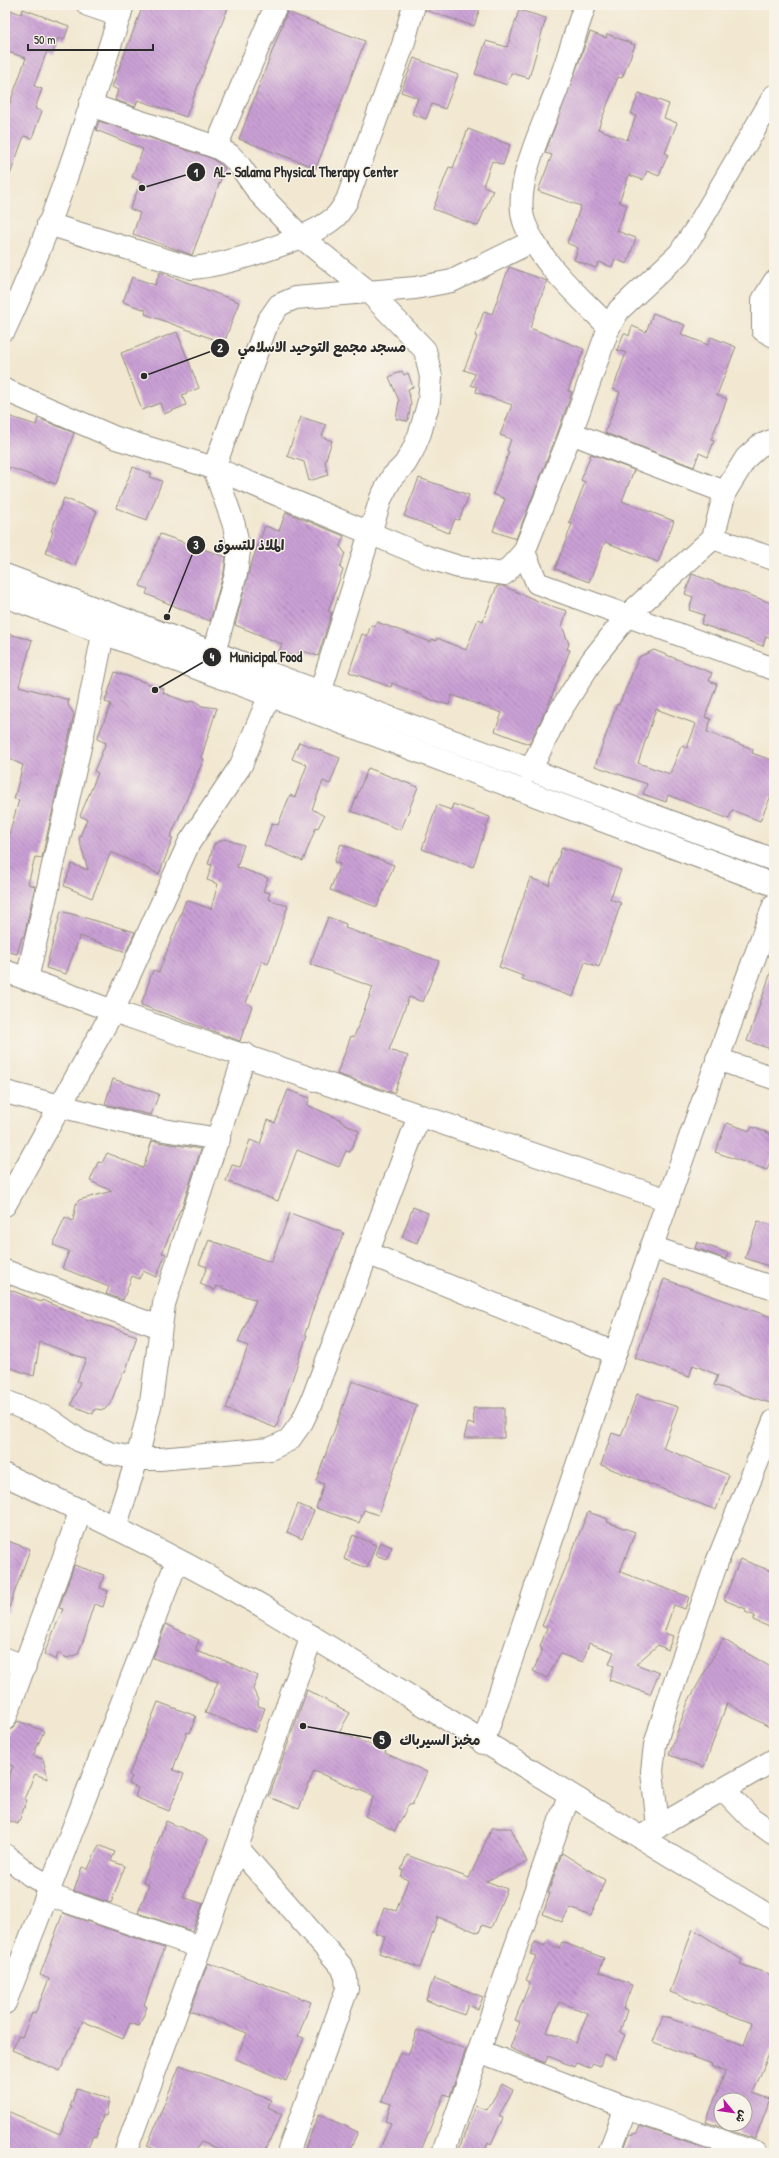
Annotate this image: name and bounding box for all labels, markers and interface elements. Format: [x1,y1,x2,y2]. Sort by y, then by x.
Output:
scale bar [28,26,153,52]
text: 50 m [34,31,55,48]
callout: AL- Salama Physical Therapy Center [186,159,406,185]
text: AL- Salama Physical Therapy Center [214,162,399,183]
text: 1 [194,164,199,181]
callout: مسجد مجمع التوحيد الاسلامي [210,335,415,361]
text: مسجد مجمع التوحيد الاسلامي [238,337,406,360]
text: 2 [217,339,223,356]
callout: الملاذ للتسوق [186,532,292,558]
text: الملاذ للتسوق [214,535,285,555]
text: 3 [193,536,199,553]
callout: Municipal Food [202,644,311,670]
text: Municipal Food [230,647,303,668]
text: 4 [210,648,215,665]
callout: مخبز السيرباك [372,1727,489,1753]
text: مخبز السيرباك [400,1730,480,1749]
text: 5 [379,1731,385,1748]
north arrow [713,2092,753,2132]
text: ش [733,2108,751,2126]

